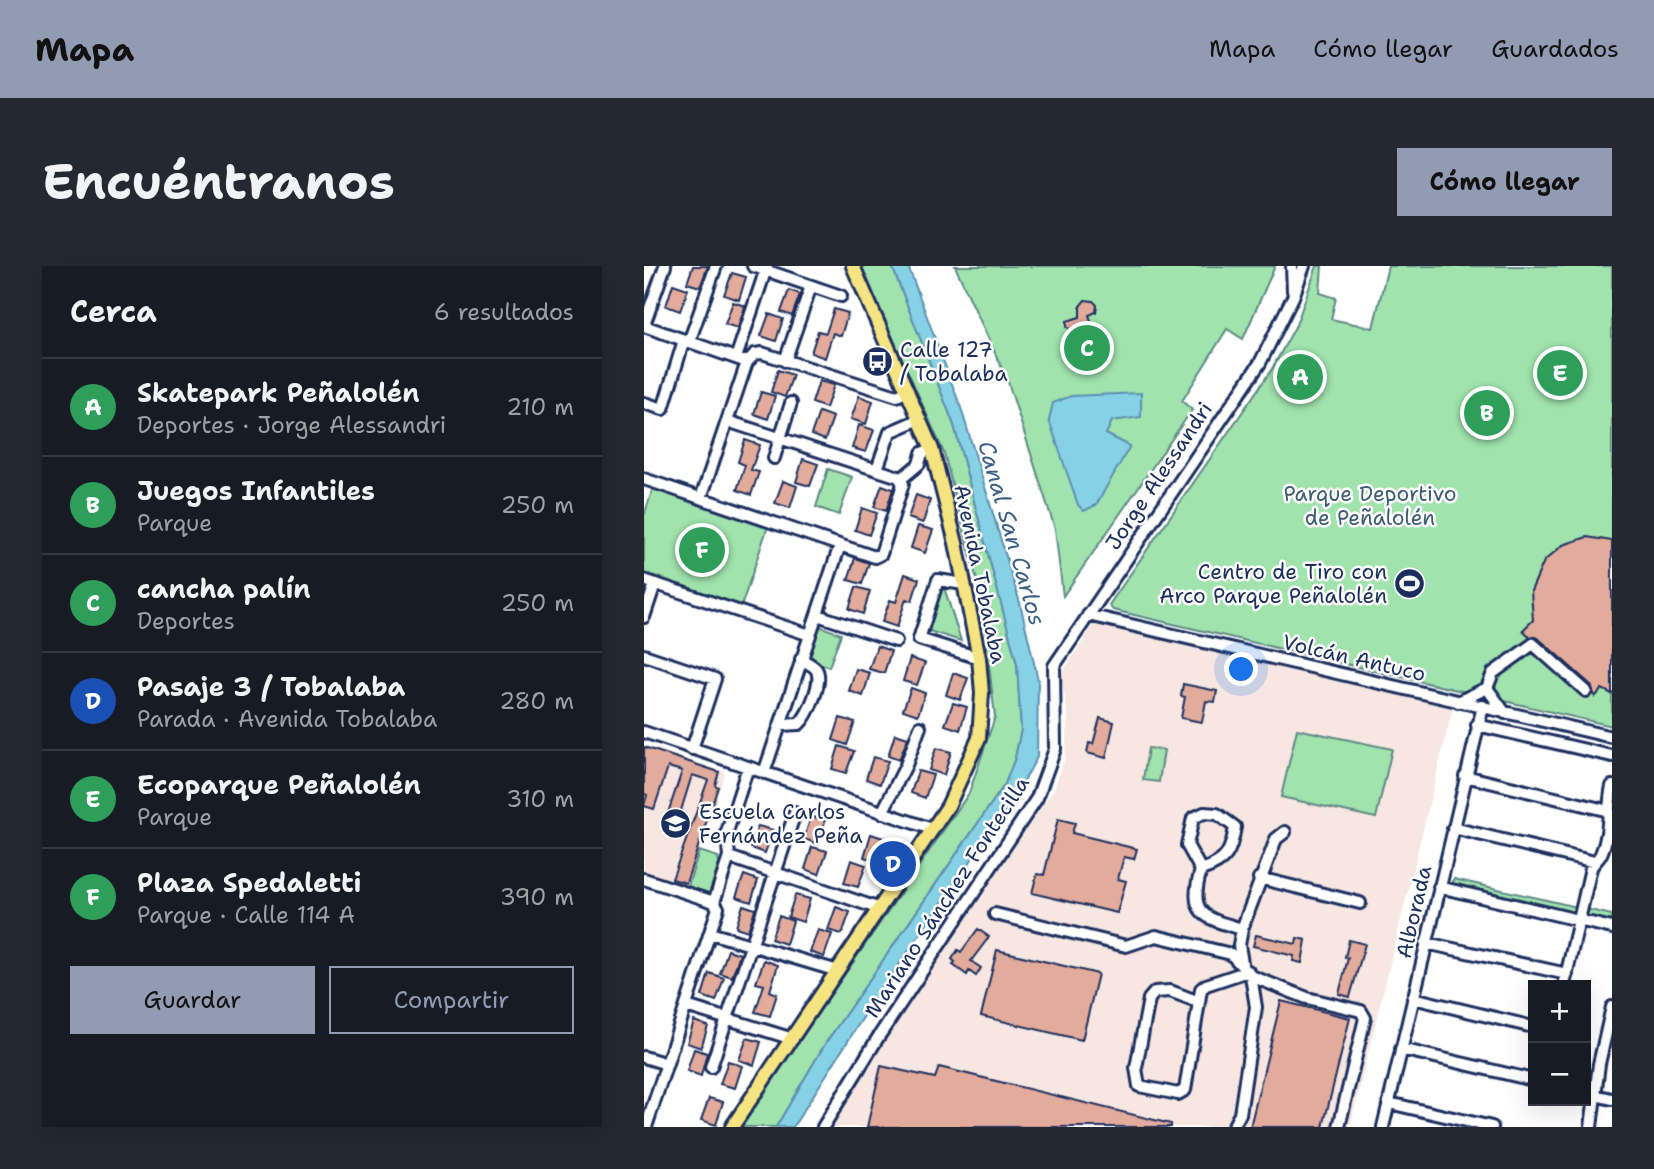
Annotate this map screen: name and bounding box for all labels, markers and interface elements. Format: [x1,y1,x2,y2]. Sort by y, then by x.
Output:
text: Mapa [35,27,134,72]
text: Mapa [1209,33,1275,65]
text: Cómo llegar [1313,33,1453,65]
text: Guardados [1491,33,1619,65]
button: Cómo llegar [1397,148,1612,216]
text: Encuéntranos [42,149,395,215]
text: Cerca [70,291,157,332]
text: 6 resultados [434,297,574,327]
pin: C [1064,322,1110,374]
place label: Calle 127 / Tobalaba [900,336,1008,388]
bus stop icon: Calle 127 / Tobalaba [860,345,894,379]
pin: E [1537,347,1583,399]
pin: A [1277,351,1323,403]
text: Skatepark Peñalolén [137,375,420,410]
pin: B [1464,387,1510,439]
text: A [84,392,102,422]
text: 210 m [506,392,574,422]
street label: Jorge Alessandri [1099,397,1219,555]
text: Deportes · Jorge Alessandri [137,410,446,440]
water label: Canal San Carlos [971,437,1053,629]
text: Juegos Infantiles [137,473,375,508]
park label: Parque Deportivo de Peñalolén [1283,480,1457,532]
street label: Avenida Tobalaba [947,482,1013,666]
text: B [86,490,100,520]
text: 250 m [501,490,574,520]
text: Parque [137,508,212,538]
pin: F [679,524,725,576]
place label: Centro de Tiro con Arco Parque Peñalolén [1159,558,1387,610]
sports icon: Centro de Tiro con Arco Parque Peñalolén [1393,567,1427,601]
text: cancha palín [137,571,311,606]
text: C [86,588,100,618]
text: 250 m [501,588,574,618]
text: Deportes [137,606,235,636]
street label: Volcán Antuco [1280,628,1428,688]
your location [1224,652,1258,686]
text: Pasaje 3 / Tobalaba [137,669,405,704]
text: D [85,686,101,716]
text: 280 m [499,686,574,716]
text: Parada · Avenida Tobalaba [137,704,437,734]
text: Ecoparque Peñalolén [137,767,421,802]
street label: Mariano Sánchez Fontecilla [858,771,1036,1023]
text: E [85,784,101,814]
text: 310 m [506,784,574,814]
place label: Escuela Carlos Fernández Peña [699,798,862,850]
text: Parque [137,802,212,832]
school or university icon: Escuela Carlos Fernández Peña [659,807,693,841]
pin: D [870,838,916,890]
street label: Alborada [1390,863,1438,961]
text: Plaza Spedaletti [137,865,362,900]
text: F [86,882,100,912]
text: 390 m [500,882,574,912]
text: Parque · Calle 114 A [137,900,355,930]
button: Guardar [70,966,315,1034]
button: Compartir [329,966,574,1034]
map controls [1528,980,1591,1106]
button: + [1528,980,1591,1043]
button: − [1528,1043,1591,1106]

